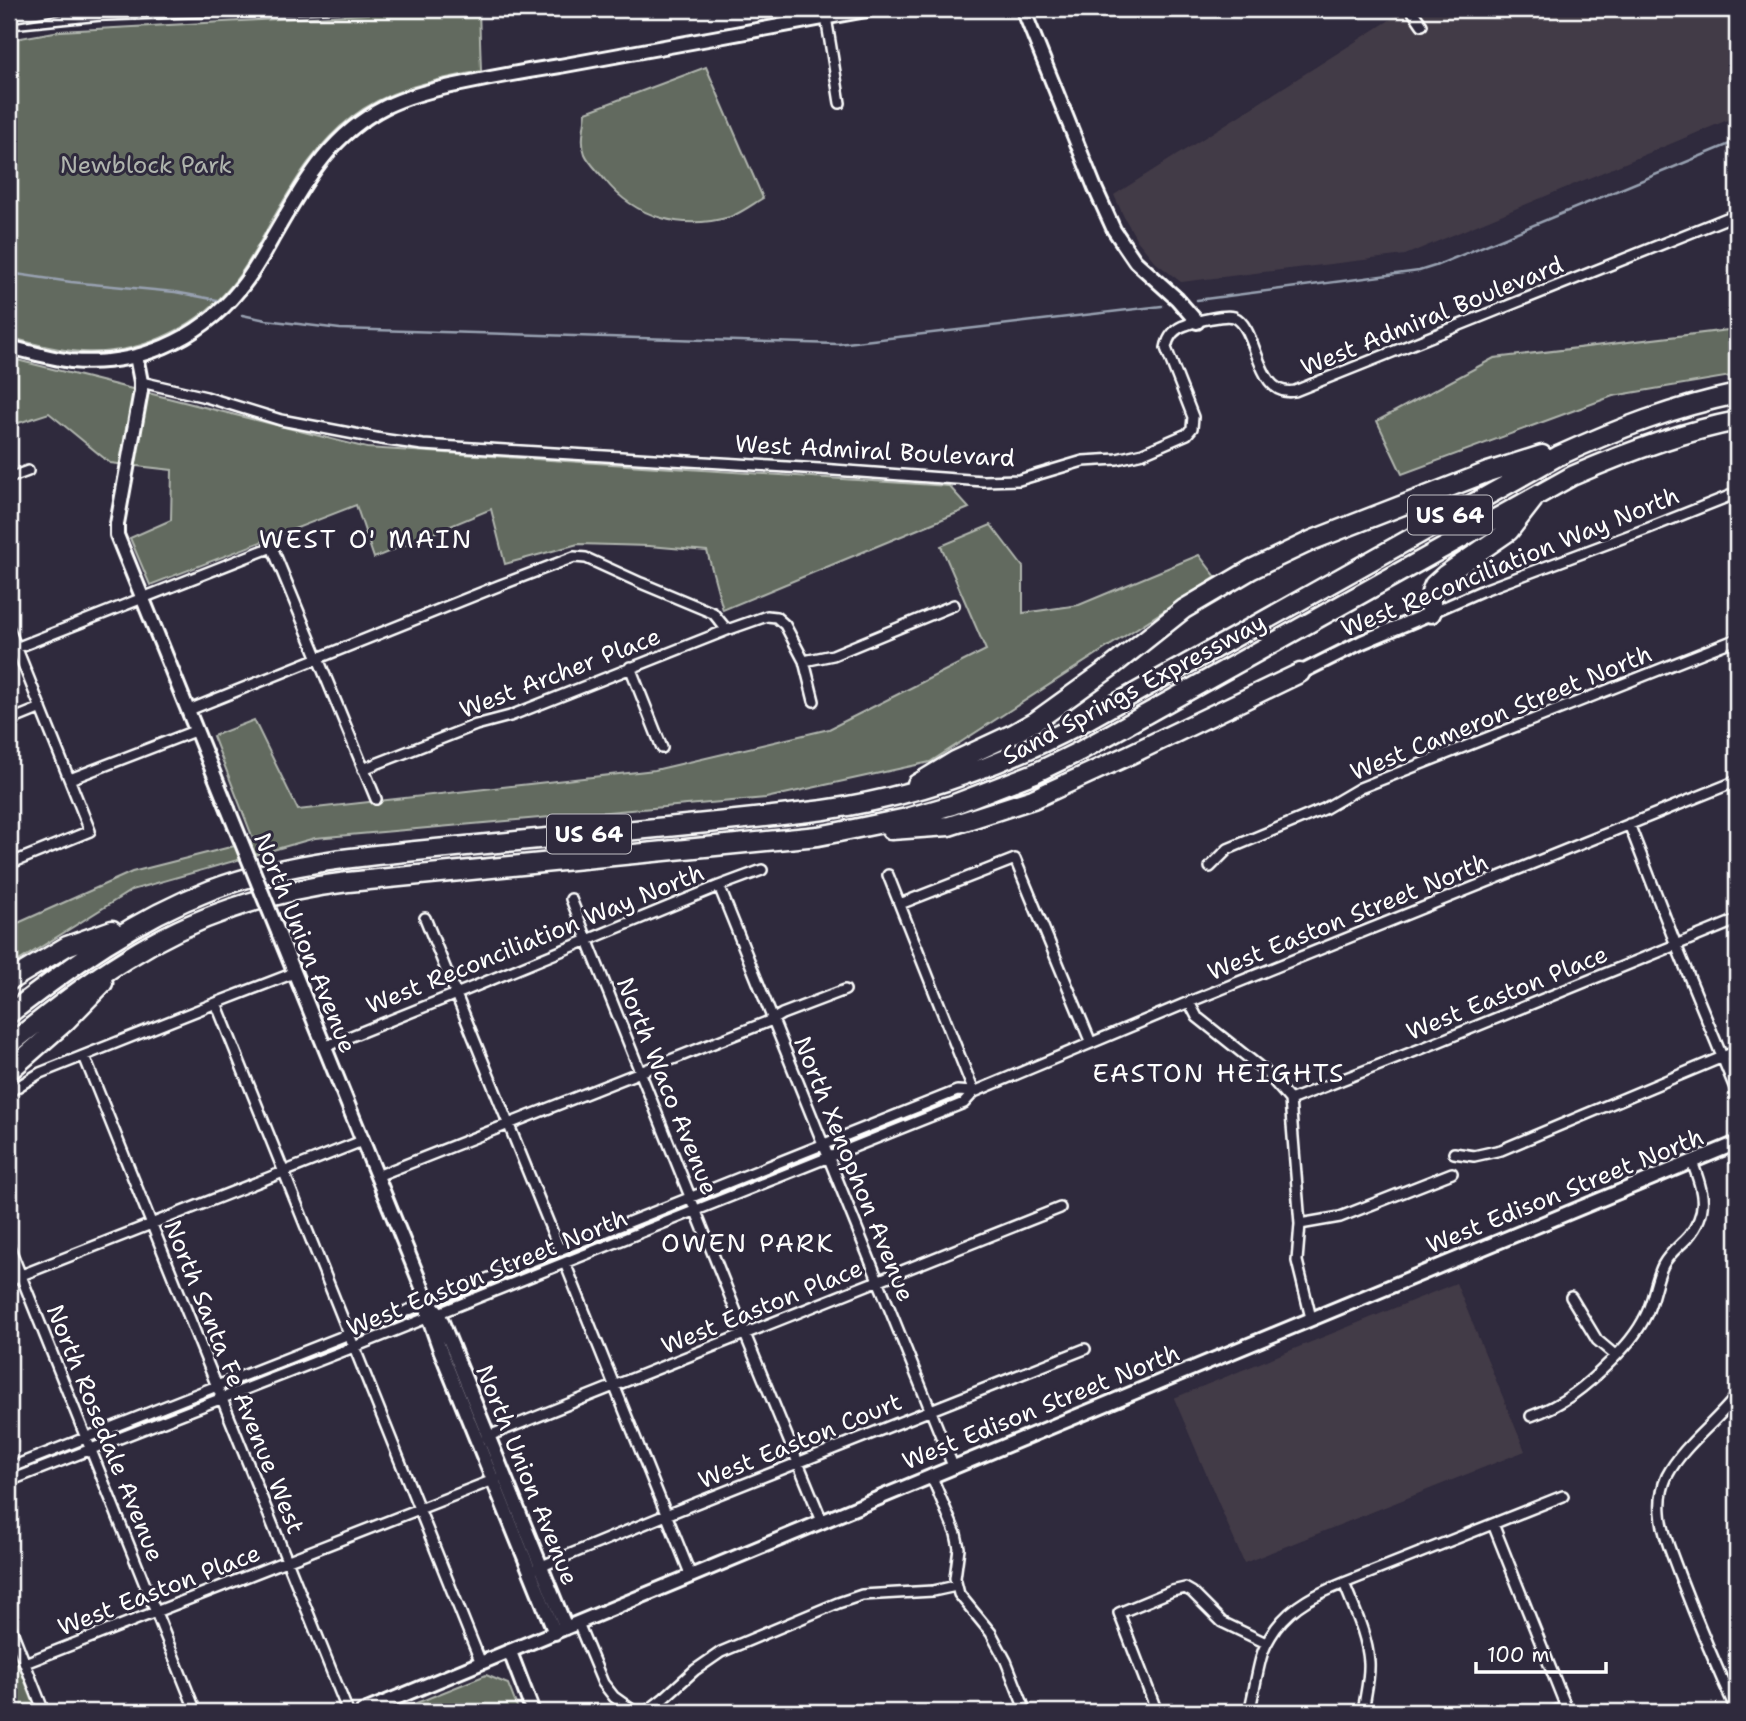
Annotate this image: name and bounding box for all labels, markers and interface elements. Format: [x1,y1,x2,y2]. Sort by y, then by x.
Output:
park label: Newblock Park [60,149,232,181]
street label: West Admiral Boulevard [1296,249,1568,383]
street label: West Admiral Boulevard [734,428,1016,474]
street label: West Reconciliation Way North [1336,479,1684,645]
road number: US 64 [1408,495,1492,534]
district label: WEST O' MAIN [259,521,473,556]
street label: Sand Springs Expressway [997,606,1271,772]
street label: West Archer Place [455,620,665,726]
street label: West Cameron Street North [1345,638,1657,788]
road number: US 64 [547,814,631,854]
street label: North Union Avenue [246,828,364,1058]
street label: West Easton Street North [1203,846,1493,988]
street label: West Reconciliation Way North [361,856,709,1022]
street label: West Easton Place [1402,938,1612,1048]
street label: North Waco Avenue [609,972,725,1200]
street label: North Xenophon Avenue [786,1032,922,1306]
district label: EASTON HEIGHTS [1092,1055,1346,1090]
street label: West Edison Street North [1421,1121,1709,1261]
street label: West Easton Street North [342,1202,632,1344]
street label: North Santa Fe Avenue West [156,1215,312,1539]
district label: OWEN PARK [661,1225,835,1260]
street label: West Easton Place [657,1252,867,1362]
street label: North Rosedale Avenue [39,1300,171,1566]
street label: West Edison Street North [897,1337,1185,1477]
street label: North Union Avenue [468,1360,586,1590]
street label: West Easton Court [693,1386,907,1496]
street label: West Easton Place [53,1537,265,1643]
scale bar [1476,1630,1606,1674]
text: 100 m [1487,1641,1550,1669]

